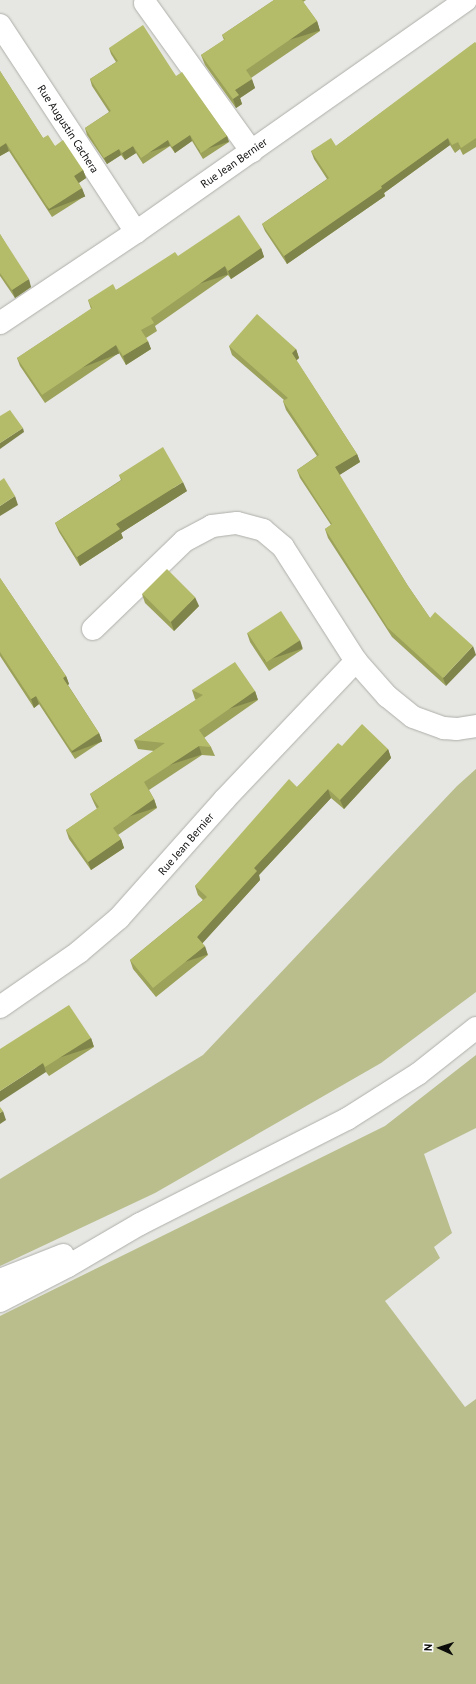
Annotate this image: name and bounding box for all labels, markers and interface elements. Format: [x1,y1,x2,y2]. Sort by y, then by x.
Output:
street label: Rue Augustin Cachera [35,82,101,176]
street label: Rue Jean Bernier [198,135,270,191]
street label: Rue Jean Bernier [155,810,217,878]
north arrow [420,1628,460,1668]
text: N [421,1643,435,1651]

